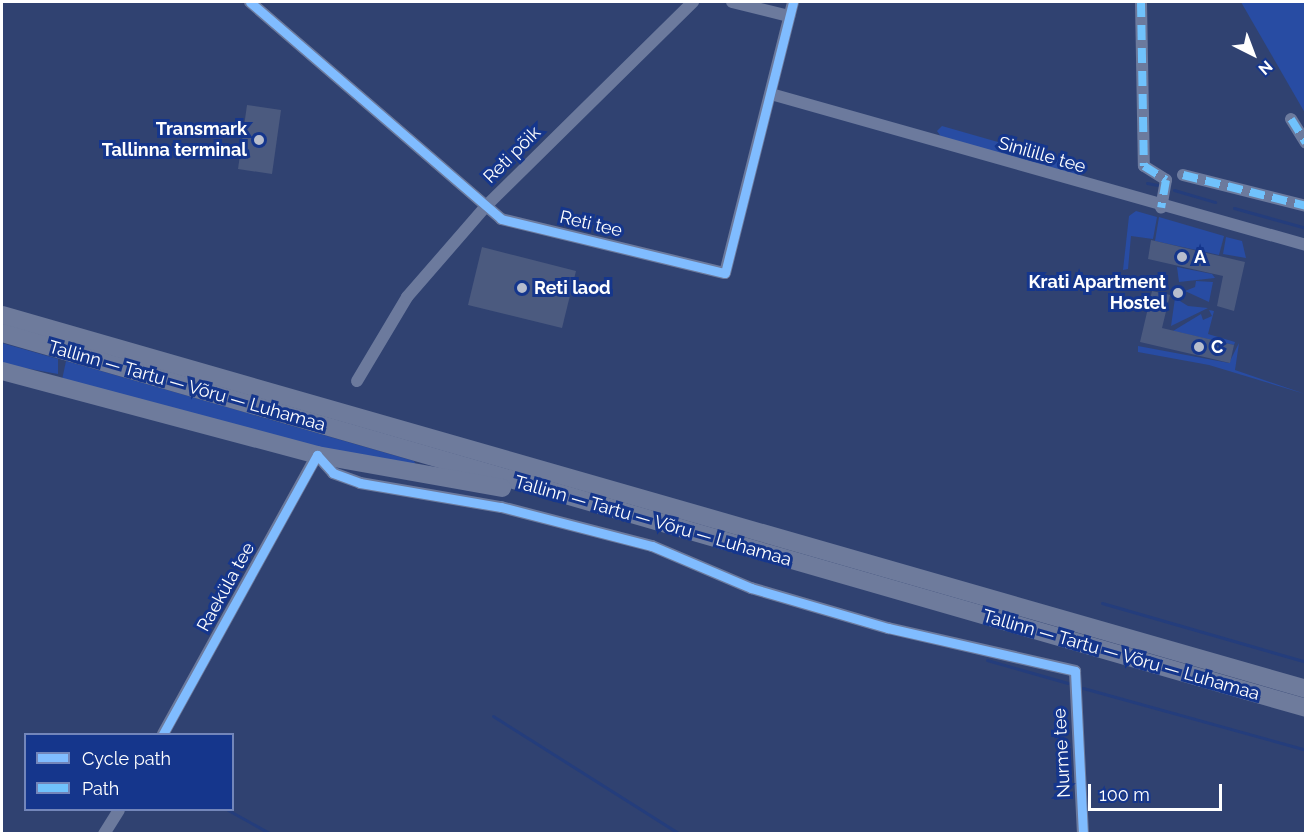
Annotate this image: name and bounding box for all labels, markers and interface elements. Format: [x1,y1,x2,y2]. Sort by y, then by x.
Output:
north arrow [1223,24,1283,84]
text: N [1254,57,1276,79]
place label: Transmark Tallinna terminal [102,119,247,162]
street label: Reti põik [479,122,545,188]
street label: Sinilille tee [996,132,1088,178]
marker: Transmark Tallinna terminal [252,133,266,147]
street label: Reti tee [558,206,624,242]
place label: A [1194,246,1206,268]
marker: A [1175,250,1189,264]
place label: Krati Apartment Hostel [1028,272,1166,314]
place label: Reti laod [534,277,611,299]
marker: Reti laod [515,281,529,295]
marker: Krati Apartment Hostel [1171,286,1185,300]
street label: Tallinn — Tartu — Võru — Luhamaa [46,336,328,436]
place label: C [1211,336,1223,358]
marker: C [1192,340,1206,354]
street label: Tallinn — Tartu — Võru — Luhamaa [512,471,794,571]
street label: Raeküla tee [193,539,259,635]
street label: Tallinn — Tartu — Võru — Luhamaa [980,605,1262,705]
street label: Nurme tee [1049,708,1075,798]
legend [24,733,234,811]
text: Cycle path [82,748,171,769]
scale bar [1091,772,1224,810]
text: Path [82,778,119,799]
text: 100 m [1099,784,1150,805]

